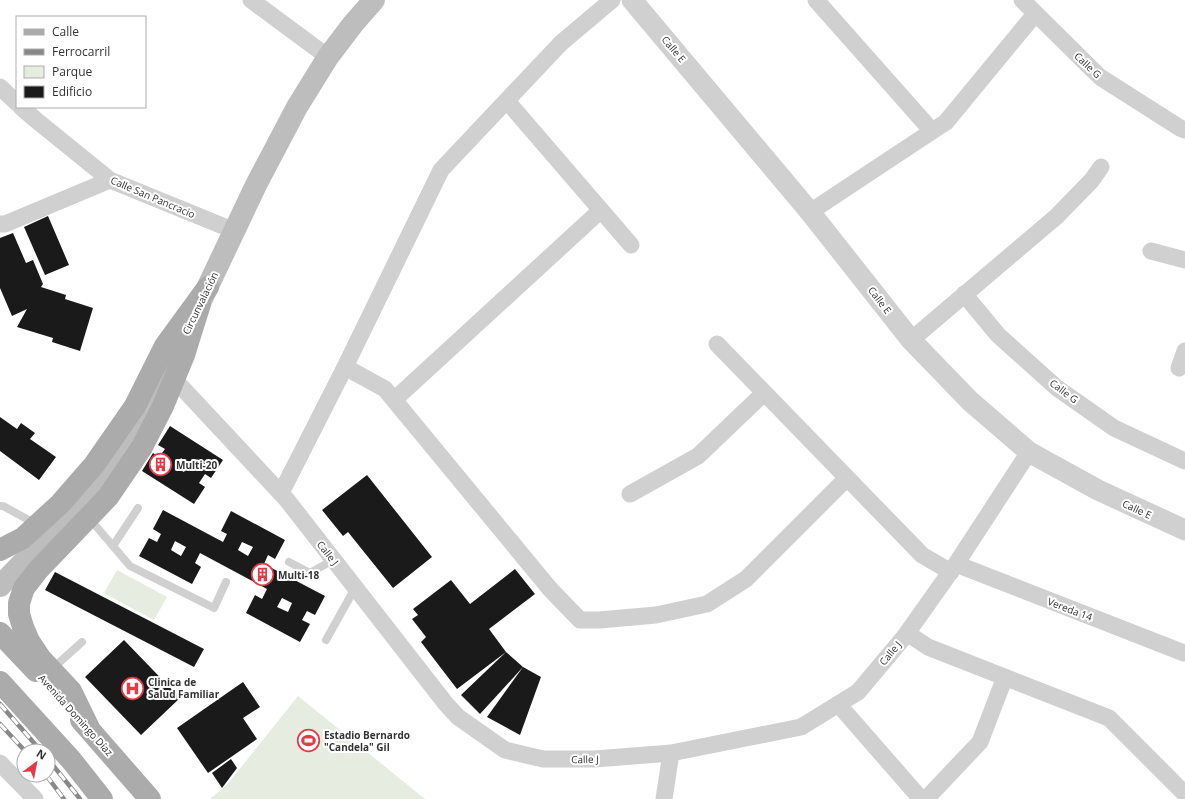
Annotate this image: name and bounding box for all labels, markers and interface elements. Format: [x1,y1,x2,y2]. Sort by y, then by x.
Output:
legend [16,16,146,108]
text: Calle [52,23,79,40]
street label: Calle E [659,33,689,65]
text: Ferrocarril [52,43,110,60]
street label: Calle G [1071,49,1105,81]
text: Parque [52,63,92,80]
text: Edificio [52,83,92,100]
street label: Calle San Pancracio [109,173,197,221]
street label: Circunvalación [179,269,221,337]
street label: Calle E [865,284,895,316]
street label: Calle G [1047,376,1081,406]
building icon: Multi-20 [148,452,174,478]
place label: Multi-20 [176,458,217,472]
street label: Calle E [1120,496,1154,522]
street label: Calle J [314,538,342,568]
building icon: Multi-18 [250,562,276,588]
place label: Multi-18 [278,568,319,582]
street label: Vereda 14 [1046,594,1095,624]
street label: Calle J [876,638,904,668]
street label: Avenida Domingo Díaz [36,671,117,759]
hospital icon: Clinica de Salud Familiar [119,675,145,701]
place label: Clinica de Salud Familiar [148,675,220,701]
sports icon: Estadio Bernardo "Candela" Gil [295,728,321,754]
place label: Estadio Bernardo "Candela" Gil [324,728,410,754]
north arrow [16,743,56,783]
text: N [34,745,49,763]
street label: Calle J [571,752,599,766]

